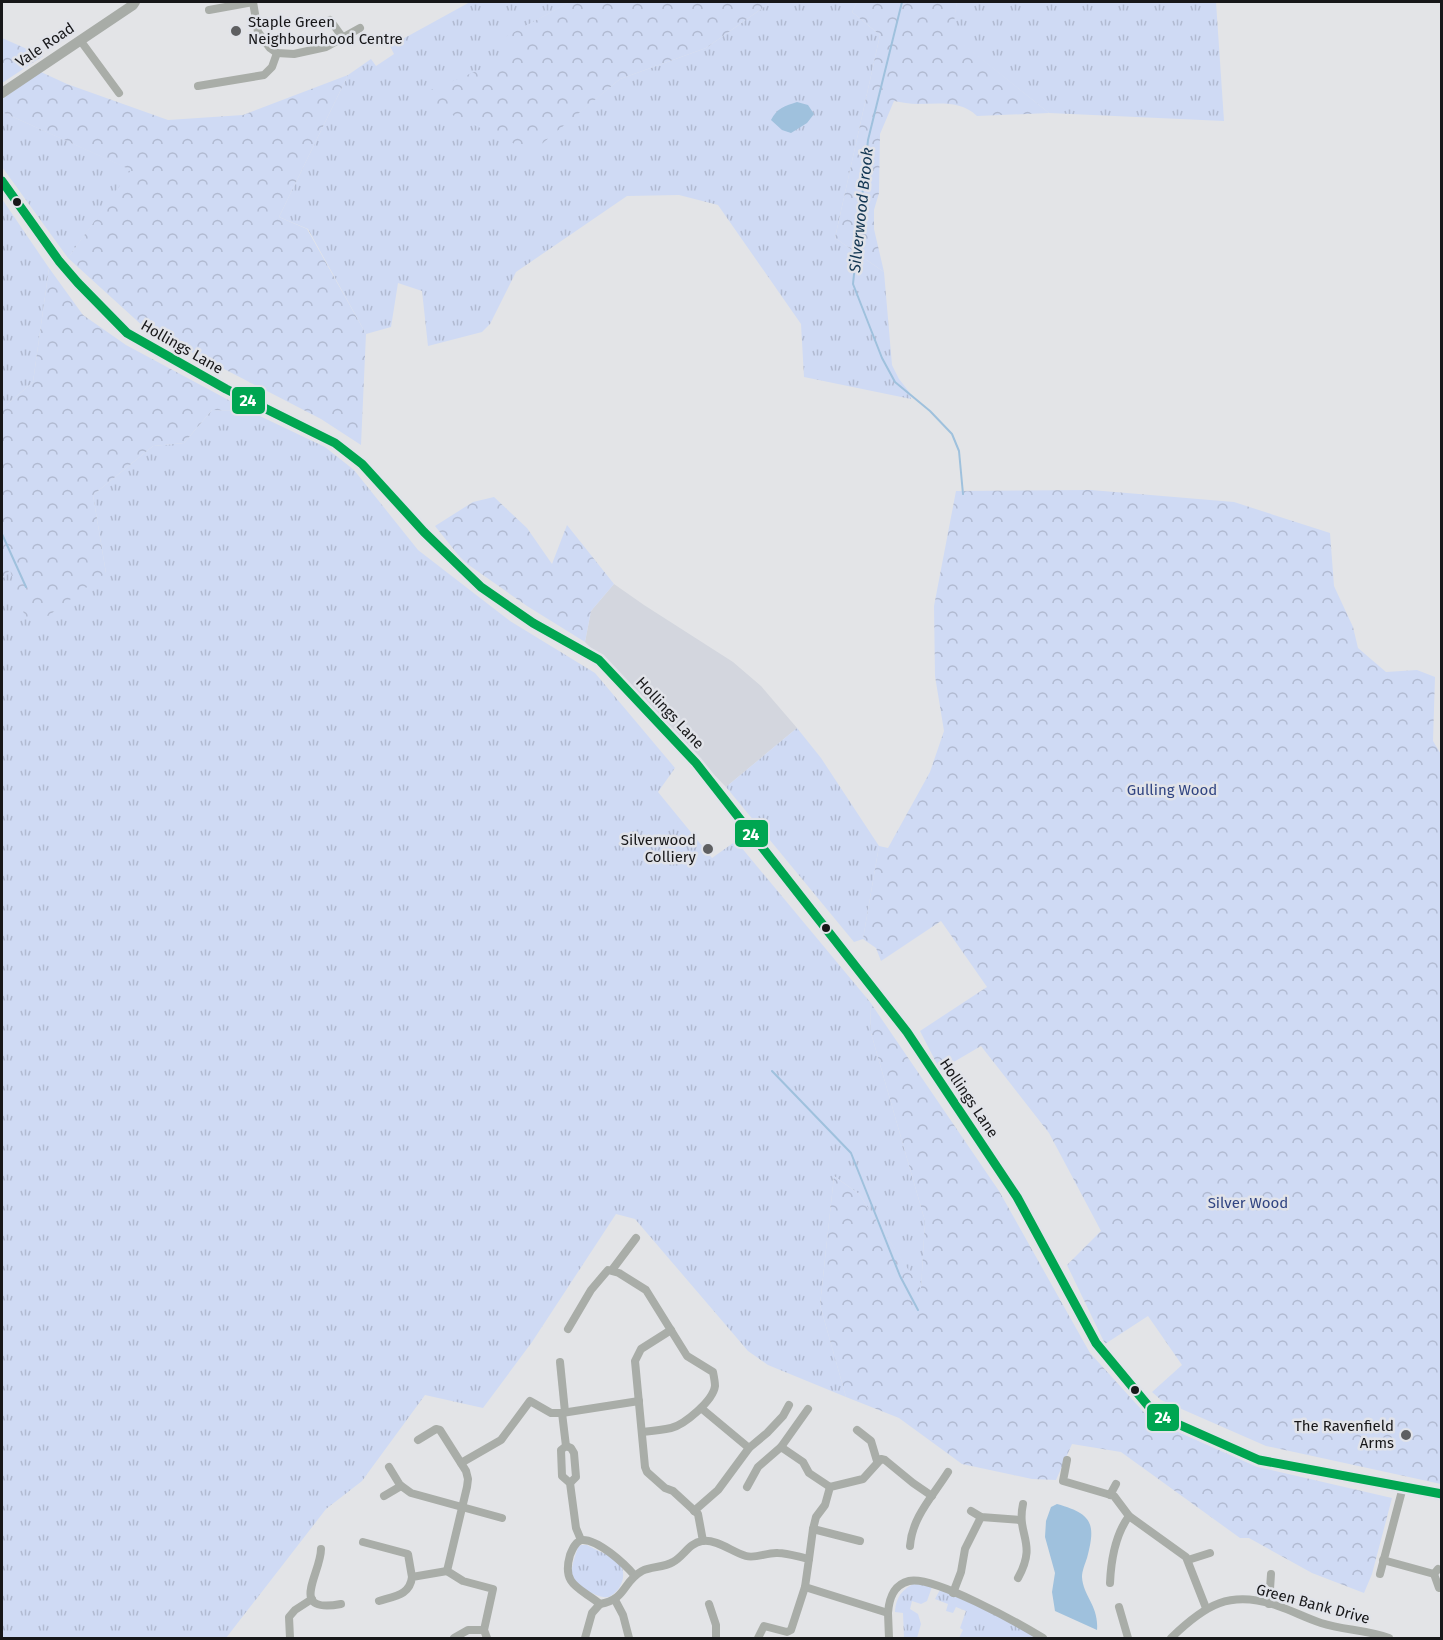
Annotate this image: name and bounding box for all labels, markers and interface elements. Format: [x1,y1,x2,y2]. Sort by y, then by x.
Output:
place label: Staple Green Neighbourhood Centre [248,13,403,48]
street label: Vale Road [12,19,78,71]
marker: Staple Green Neighbourhood Centre [229,24,243,38]
water label: Silverwood Brook [845,146,877,274]
unlabelled marker [11,196,23,208]
street label: Hollings Lane [138,316,226,378]
line badge: 24 [231,386,266,415]
text: 24 [240,391,256,410]
street label: Hollings Lane [632,673,708,753]
park label: Gulling Wood [1127,781,1217,799]
line badge: 24 [734,819,769,848]
text: 24 [743,825,759,844]
place label: Silverwood Colliery [621,831,697,866]
marker: Silverwood Colliery [701,842,715,856]
unlabelled marker [820,922,832,934]
street label: Hollings Lane [936,1055,1002,1141]
park label: Silver Wood [1208,1194,1288,1212]
unlabelled marker [1129,1384,1141,1396]
line badge: 24 [1146,1403,1180,1432]
text: 24 [1155,1408,1171,1427]
place label: The Ravenfield Arms [1294,1417,1394,1452]
marker: The Ravenfield Arms [1399,1428,1413,1442]
street label: Green Bank Drive [1254,1580,1372,1628]

